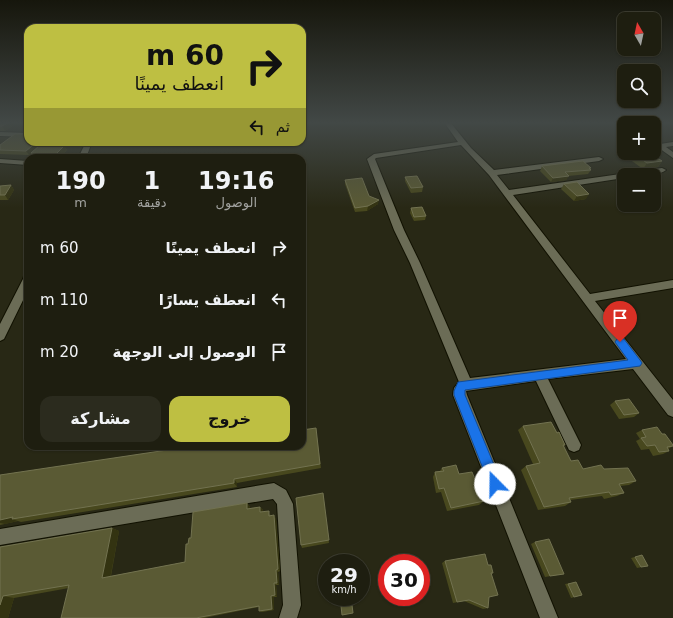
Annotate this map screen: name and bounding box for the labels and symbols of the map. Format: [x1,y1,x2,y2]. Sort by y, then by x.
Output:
north arrow [617,12,661,56]
pin [603,301,637,342]
position arrow [474,463,516,505]
speed limit sign: 30 [378,554,430,606]

